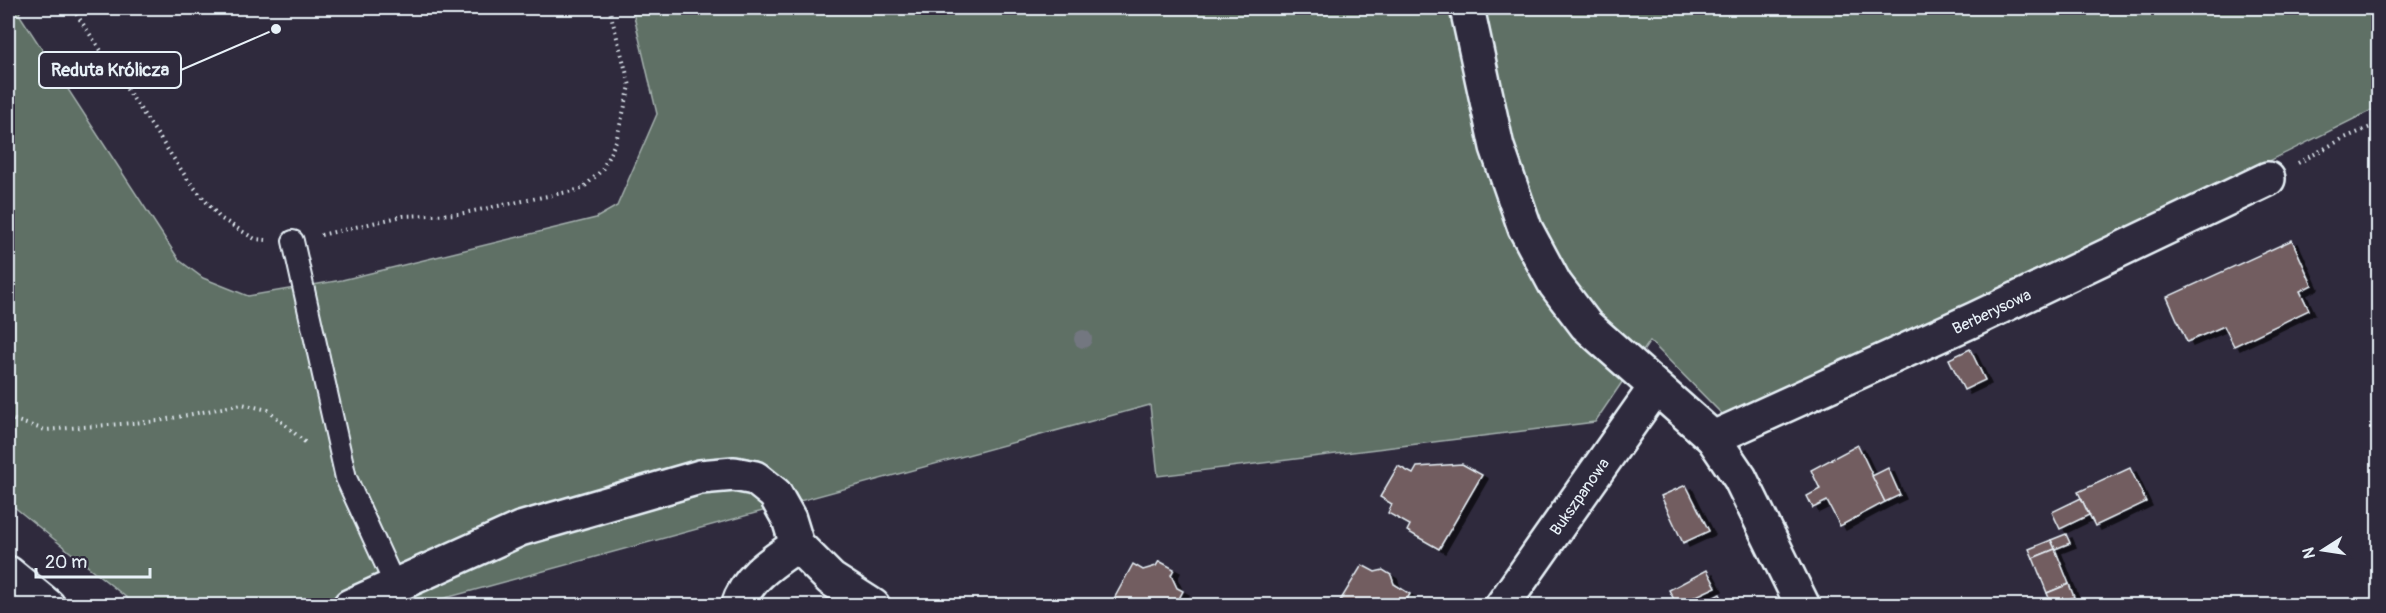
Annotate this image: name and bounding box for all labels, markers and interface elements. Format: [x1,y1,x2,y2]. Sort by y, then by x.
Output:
callout: Reduta Królicza [39,52,181,88]
text: Reduta Królicza [51,59,170,82]
street label: Berberysowa [1949,285,2034,339]
street label: Bukszpanowa [1546,454,1614,539]
north arrow [2293,520,2353,580]
scale bar [36,541,150,579]
text: N [2298,545,2320,560]
text: 20 m [45,551,87,574]

